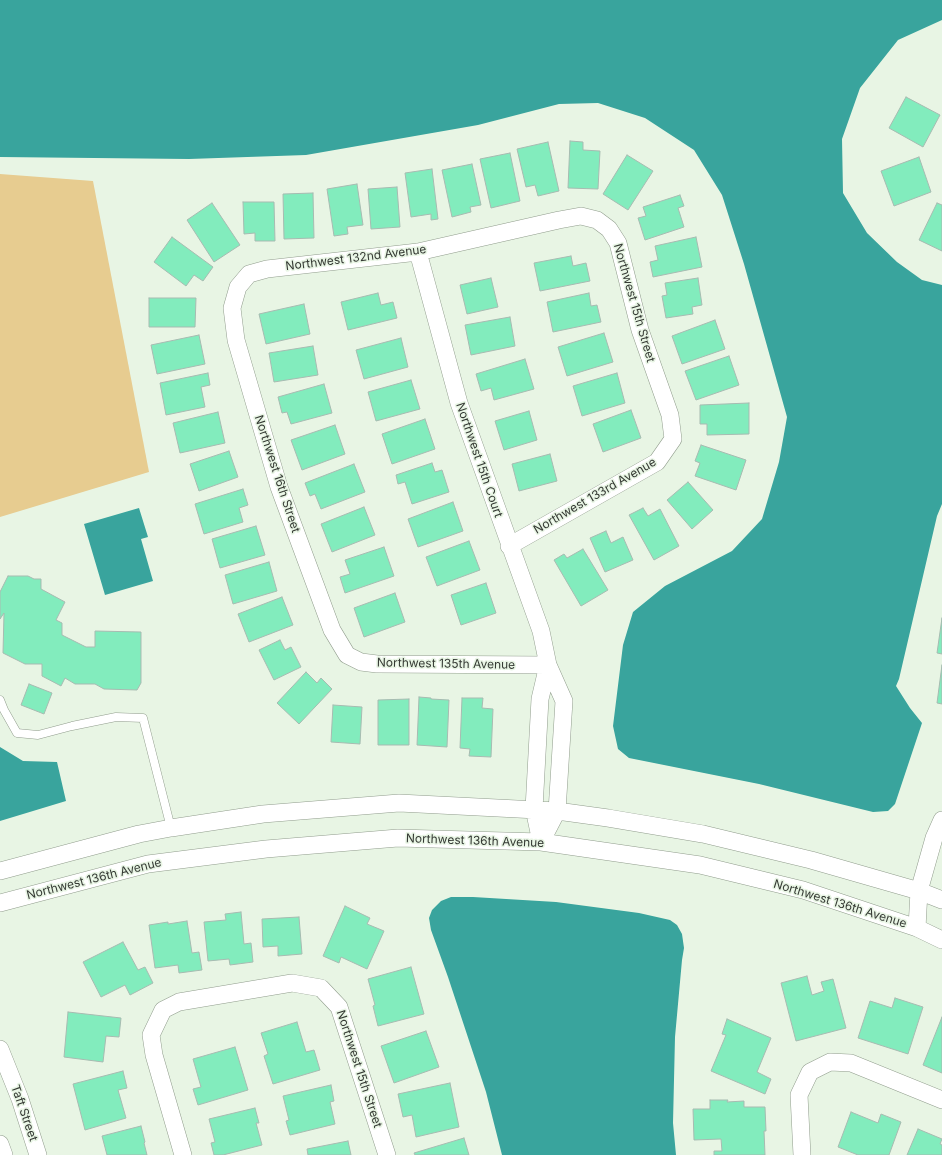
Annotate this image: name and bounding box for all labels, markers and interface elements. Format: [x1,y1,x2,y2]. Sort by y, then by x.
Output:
street label: Northwest 132nd Avenue [285,242,427,274]
street label: Northwest 15th Street [610,242,658,364]
street label: Northwest 15th Court [453,401,505,519]
street label: Northwest 16th Street [251,413,303,535]
street label: Northwest 133rd Avenue [531,455,659,537]
street label: Northwest 135th Avenue [377,656,515,672]
street label: Northwest 136th Avenue [406,831,544,851]
street label: Northwest 136th Avenue [25,855,163,903]
street label: Northwest 136th Avenue [772,877,908,931]
street label: Northwest 15th Street [333,1008,385,1130]
street label: Taft Street [8,1083,40,1143]

